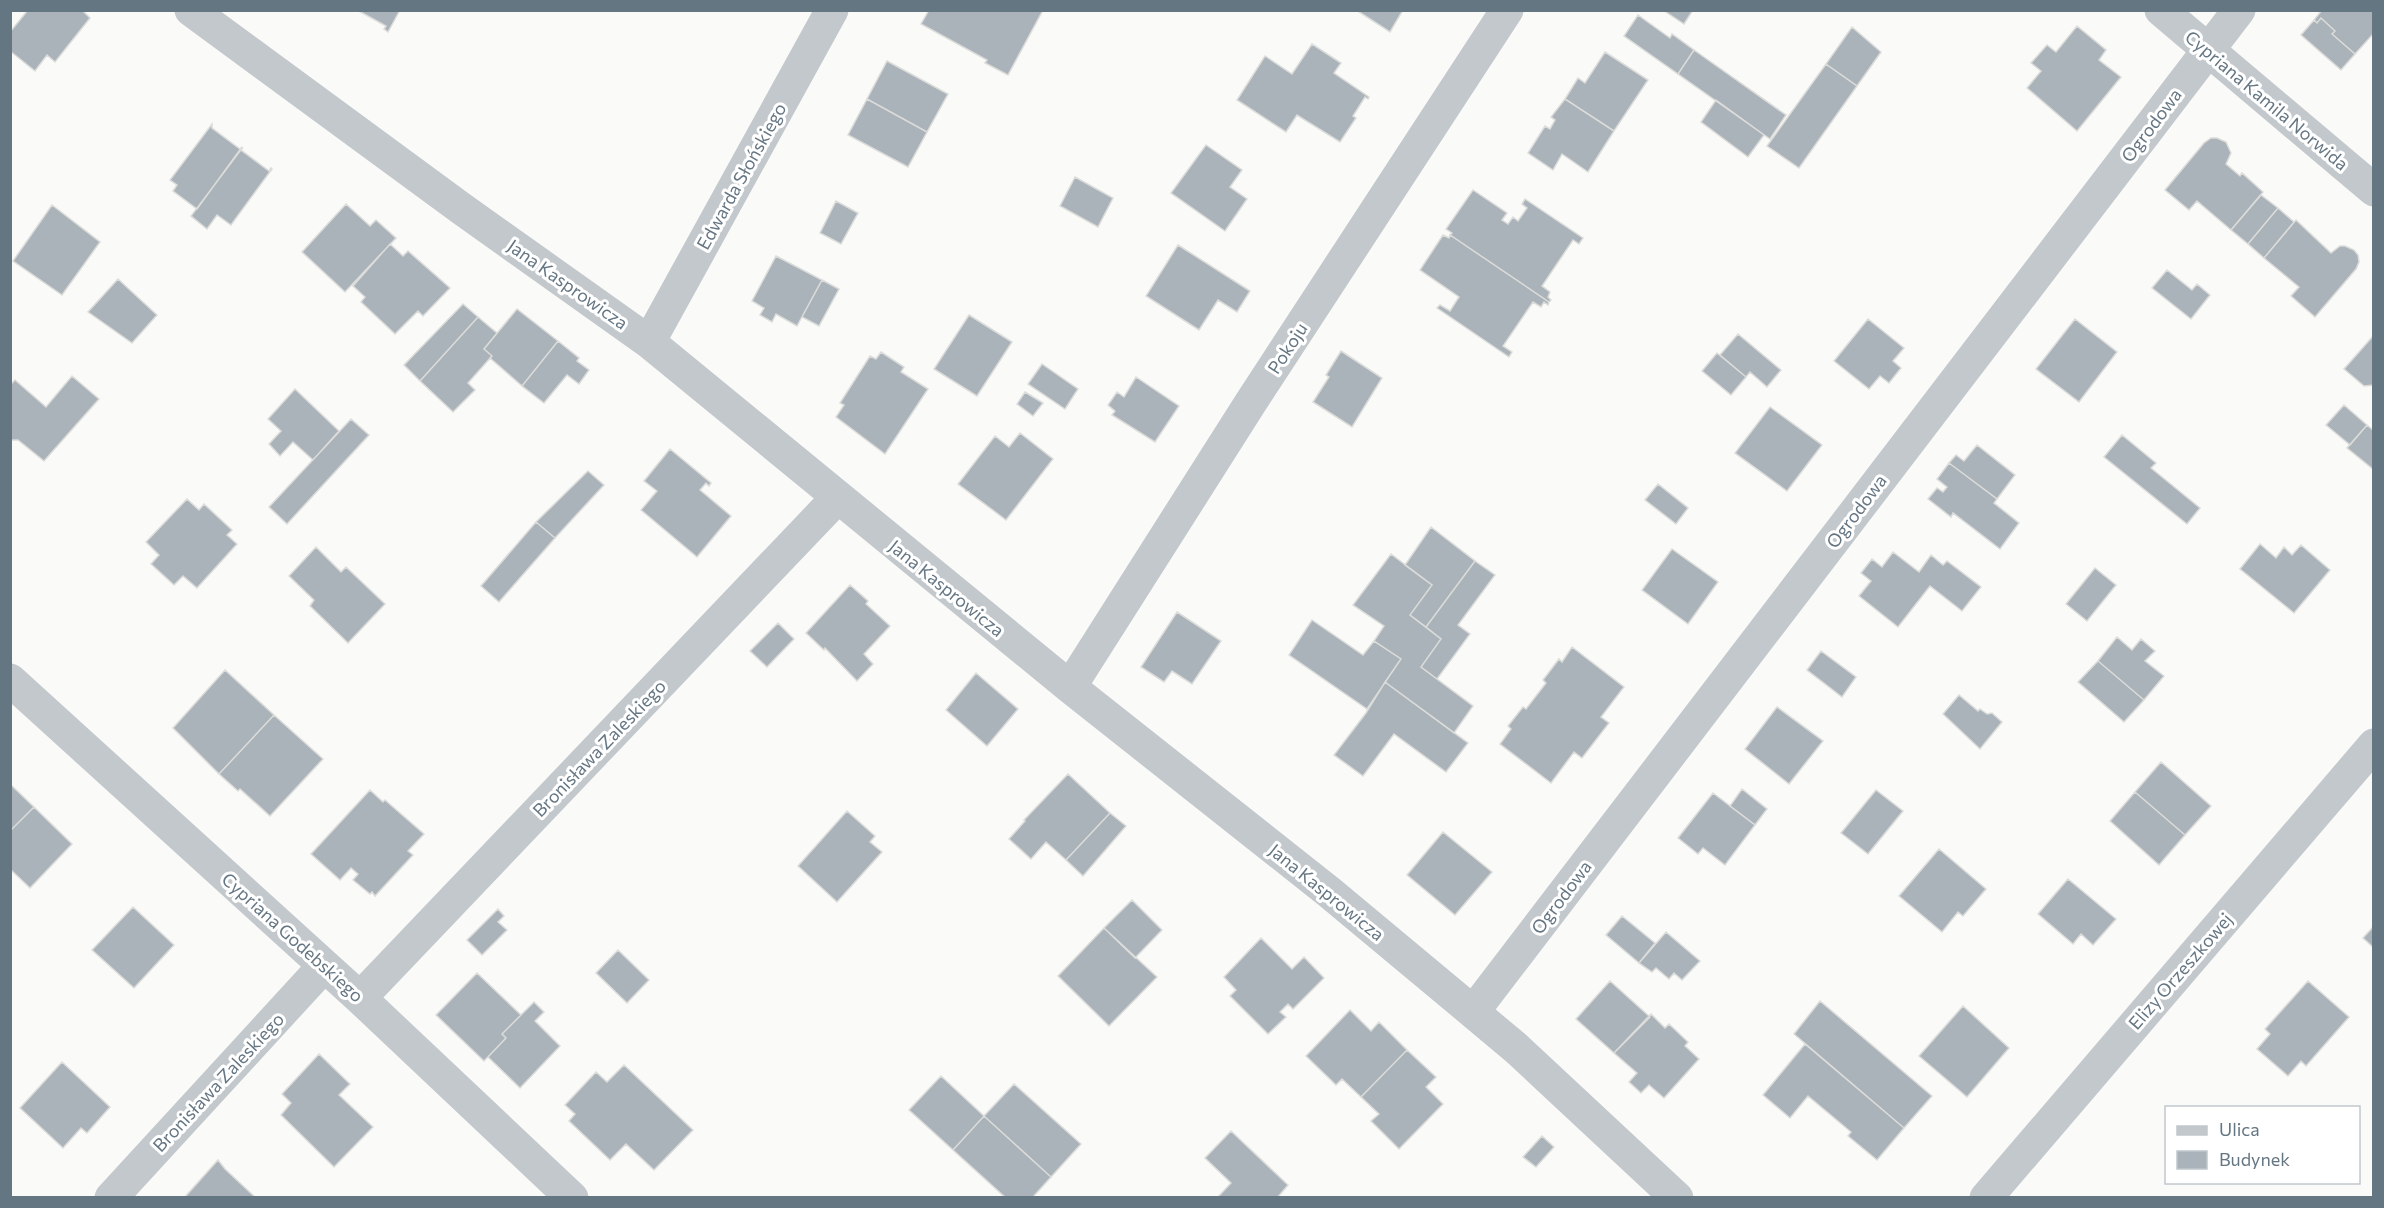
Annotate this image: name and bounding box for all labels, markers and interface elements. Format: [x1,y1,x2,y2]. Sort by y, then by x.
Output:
street label: Cypriana Kamila Norwida [2181,25,2353,175]
street label: Ogrodowa [2116,84,2186,166]
street label: Edwarda Słońskiego [692,99,790,253]
street label: Jana Kasprowicza [504,234,632,334]
street label: Pokoju [1262,318,1312,378]
street label: Ogrodowa [1821,470,1891,552]
street label: Jana Kasprowicza [885,535,1009,641]
street label: Bronisława Zaleskiego [528,675,670,821]
street label: Jana Kasprowicza [1265,839,1389,945]
street label: Ogrodowa [1526,856,1596,938]
street label: Cypriana Godebskiego [218,868,368,1006]
street label: Elizy Orzeszkowej [2123,908,2237,1034]
street label: Bronisława Zaleskiego [148,1008,288,1156]
legend [2165,1106,2360,1184]
text: Ulica [2219,1118,2260,1140]
text: Budynek [2219,1148,2290,1170]

